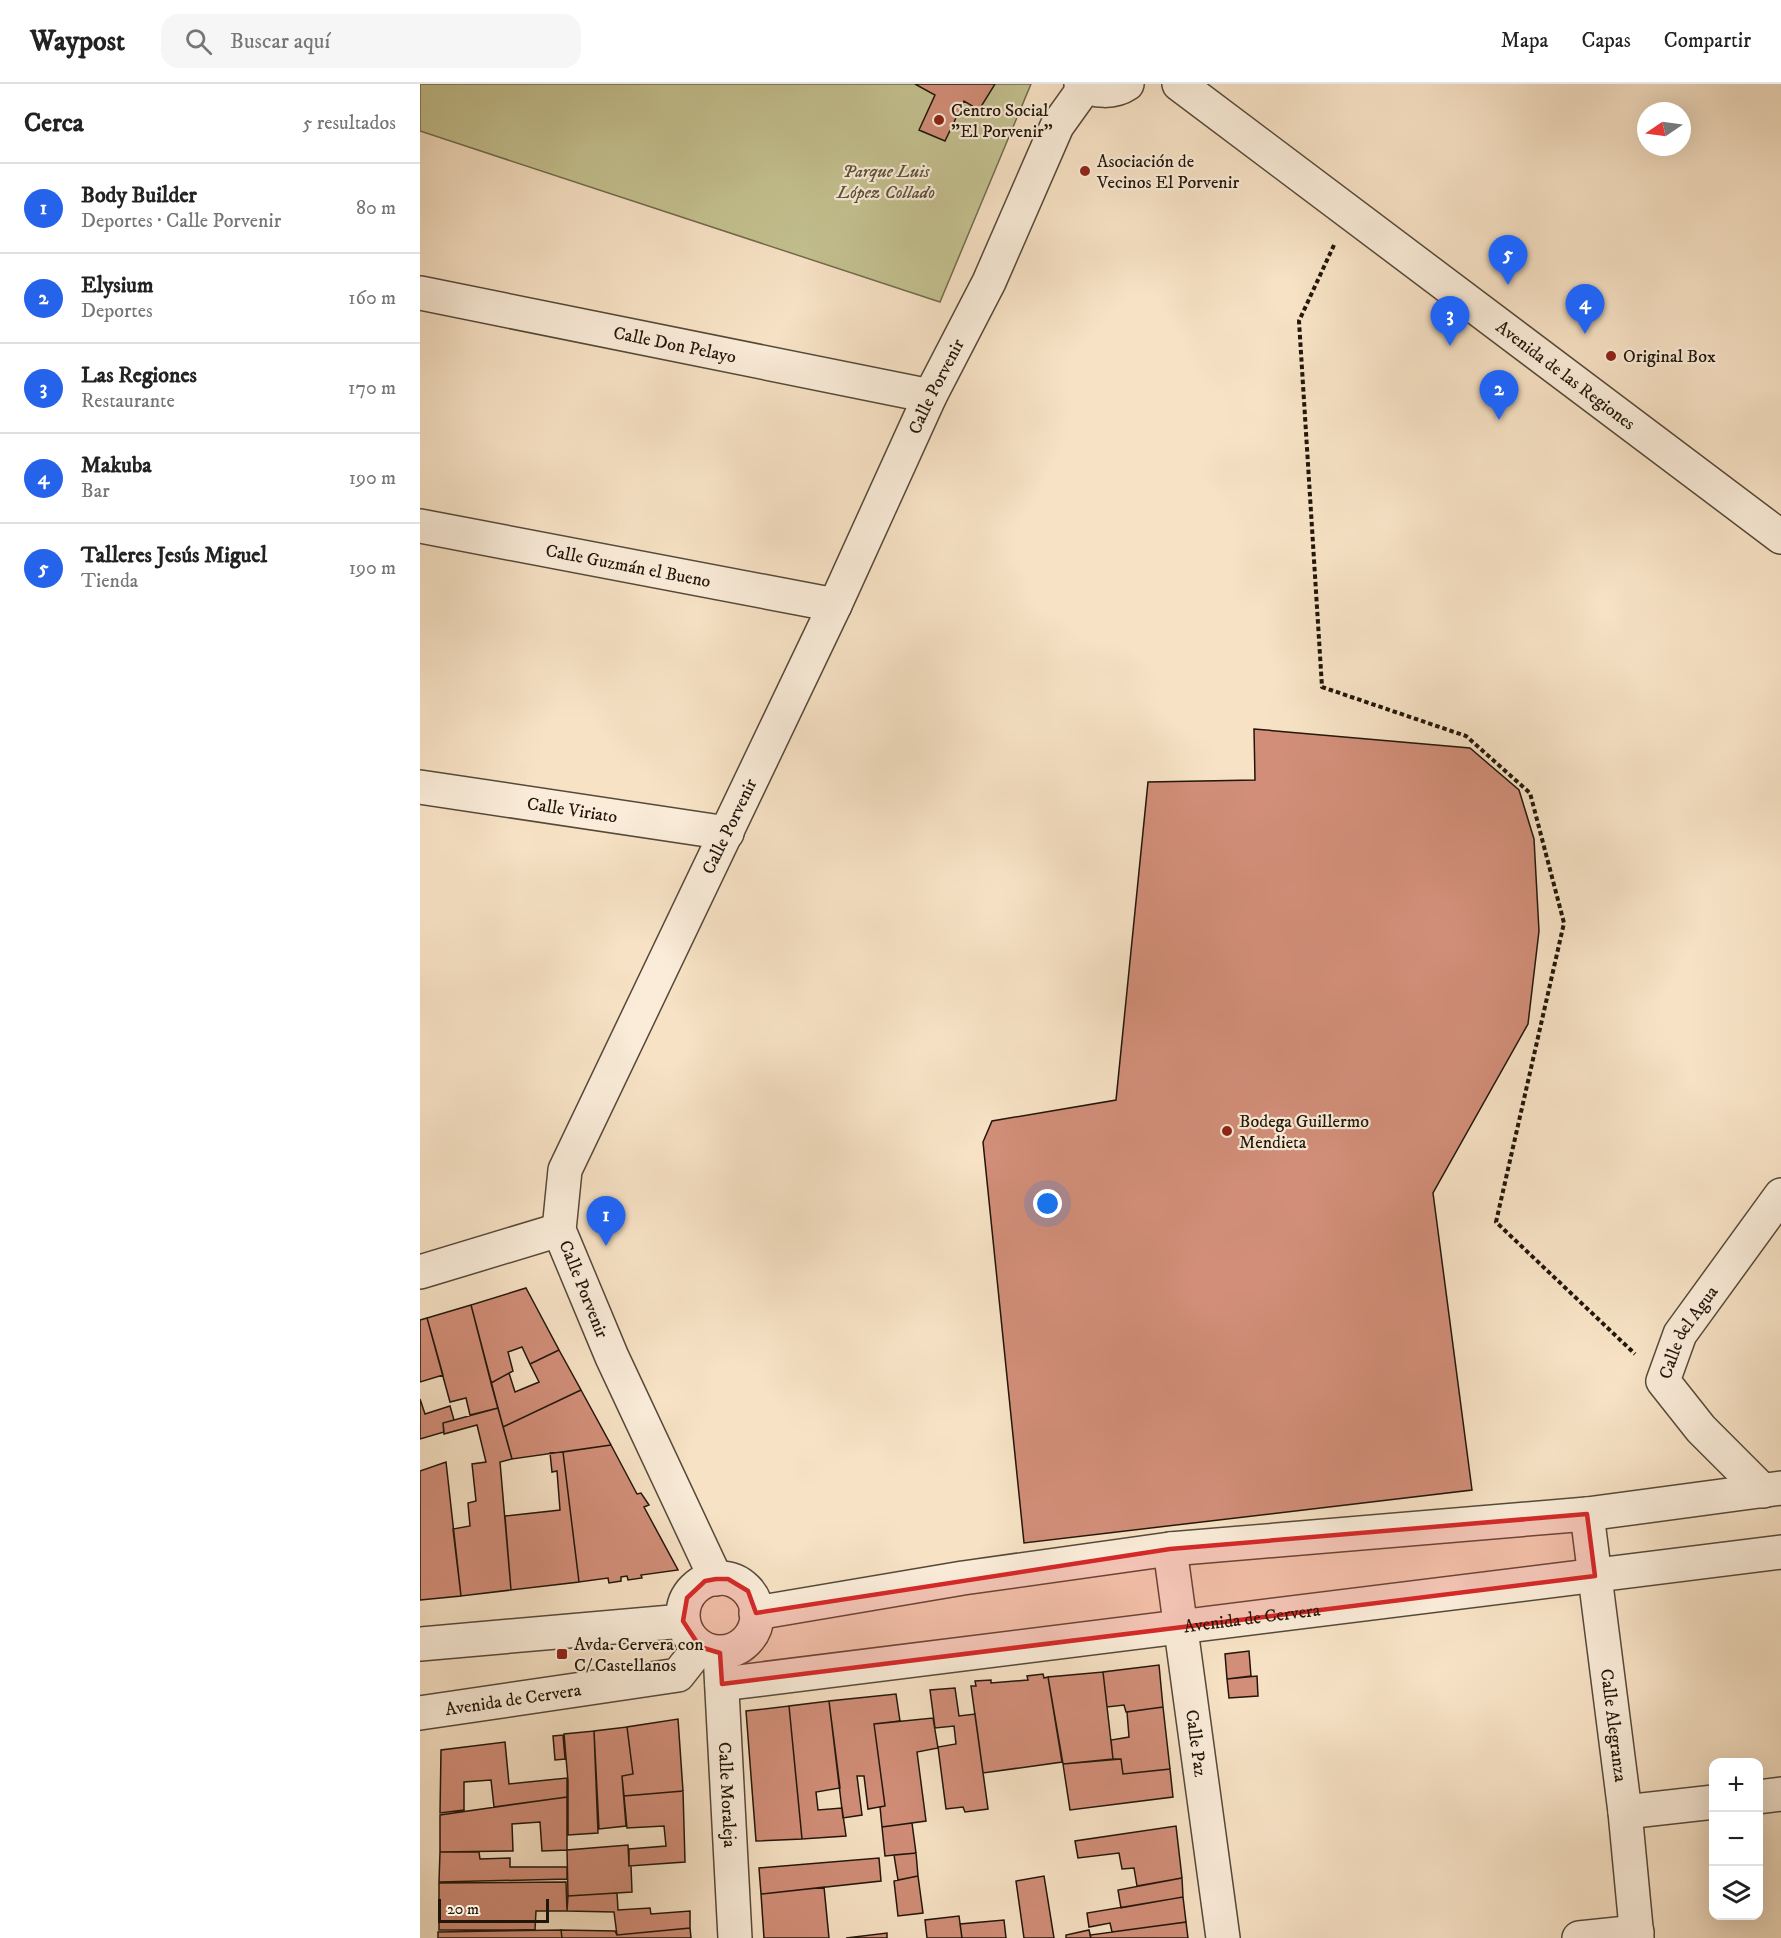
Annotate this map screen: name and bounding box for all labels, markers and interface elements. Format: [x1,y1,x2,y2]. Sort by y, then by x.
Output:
search box [161,14,581,68]
text: Waypost [30,24,125,59]
icon: search [182,25,215,58]
text: Buscar aquí [230,28,330,55]
text: Mapa [1501,28,1548,54]
text: Capas [1581,28,1631,54]
text: Compartir [1664,28,1751,54]
place label: Centro Social "El Porvenir" [951,100,1053,143]
north arrow [1637,102,1691,156]
text: Cerca [24,107,84,140]
text: 5 resultados [302,111,396,136]
marker: Centro Social "El Porvenir" [932,113,946,127]
place label: Asociación de Vecinos El Porvenir [1096,151,1239,194]
park label: Parque Luis López Collado [836,161,935,204]
marker: Asociación de Vecinos El Porvenir [1078,164,1092,178]
text: Body Builder [81,182,197,209]
text: 1 [40,196,47,221]
text: 80 m [356,196,396,221]
text: Deportes · Calle Porvenir [81,209,281,234]
pin: 5 [1488,236,1528,285]
text: Elysium [81,272,153,299]
pin: 4 [1566,284,1604,334]
text: 2 [39,286,48,311]
text: 160 m [348,286,396,311]
pin: 3 [1430,296,1470,346]
text: Deportes [81,299,153,324]
street label: Avenida de las Regiones [1491,316,1639,435]
street label: Calle Don Pelayo [611,322,738,369]
street label: Calle Porvenir [904,335,970,438]
place label: Original Box [1623,346,1716,368]
marker: Original Box [1604,349,1618,363]
text: Las Regiones [81,362,197,389]
pin: 2 [1480,370,1518,420]
text: 3 [40,376,47,401]
text: 170 m [348,376,396,401]
text: Restaurante [81,389,175,414]
text: Makuba [81,452,152,479]
text: 4 [38,466,49,491]
text: 190 m [349,466,396,491]
text: Bar [81,479,110,504]
street label: Calle Guzmán el Bueno [544,540,713,593]
text: Talleres Jesús Miguel [81,542,267,569]
text: 5 [39,556,48,581]
text: 190 m [349,556,396,581]
text: Tienda [81,569,138,594]
street label: Calle Porvenir [698,775,763,878]
street label: Calle Viriato [525,793,619,828]
place label: Bodega Guillermo Mendieta [1239,1111,1369,1154]
marker: Bodega Guillermo Mendieta [1220,1124,1234,1138]
your location [1033,1189,1062,1218]
pin: 1 [586,1196,626,1246]
street label: Calle Porvenir [553,1237,613,1342]
street label: Calle del Agua [1655,1282,1723,1382]
street label: Avenida de Cervera [1182,1599,1322,1638]
place label: Avda. Cervera con C/ Castellanos [574,1634,704,1677]
marker: Avda. Cervera con C/ Castellanos [555,1647,569,1661]
street label: Calle Alegranza [1595,1667,1631,1784]
street label: Avenida de Cervera [444,1679,583,1721]
street label: Calle Paz [1180,1708,1211,1779]
street label: Calle Moraleja [713,1741,740,1849]
map controls [1709,1758,1763,1920]
button: + [1709,1758,1763,1812]
button: − [1709,1812,1763,1866]
button: layers [1709,1866,1763,1920]
scale bar [438,1896,549,1924]
text: 20 m [447,1899,479,1919]

